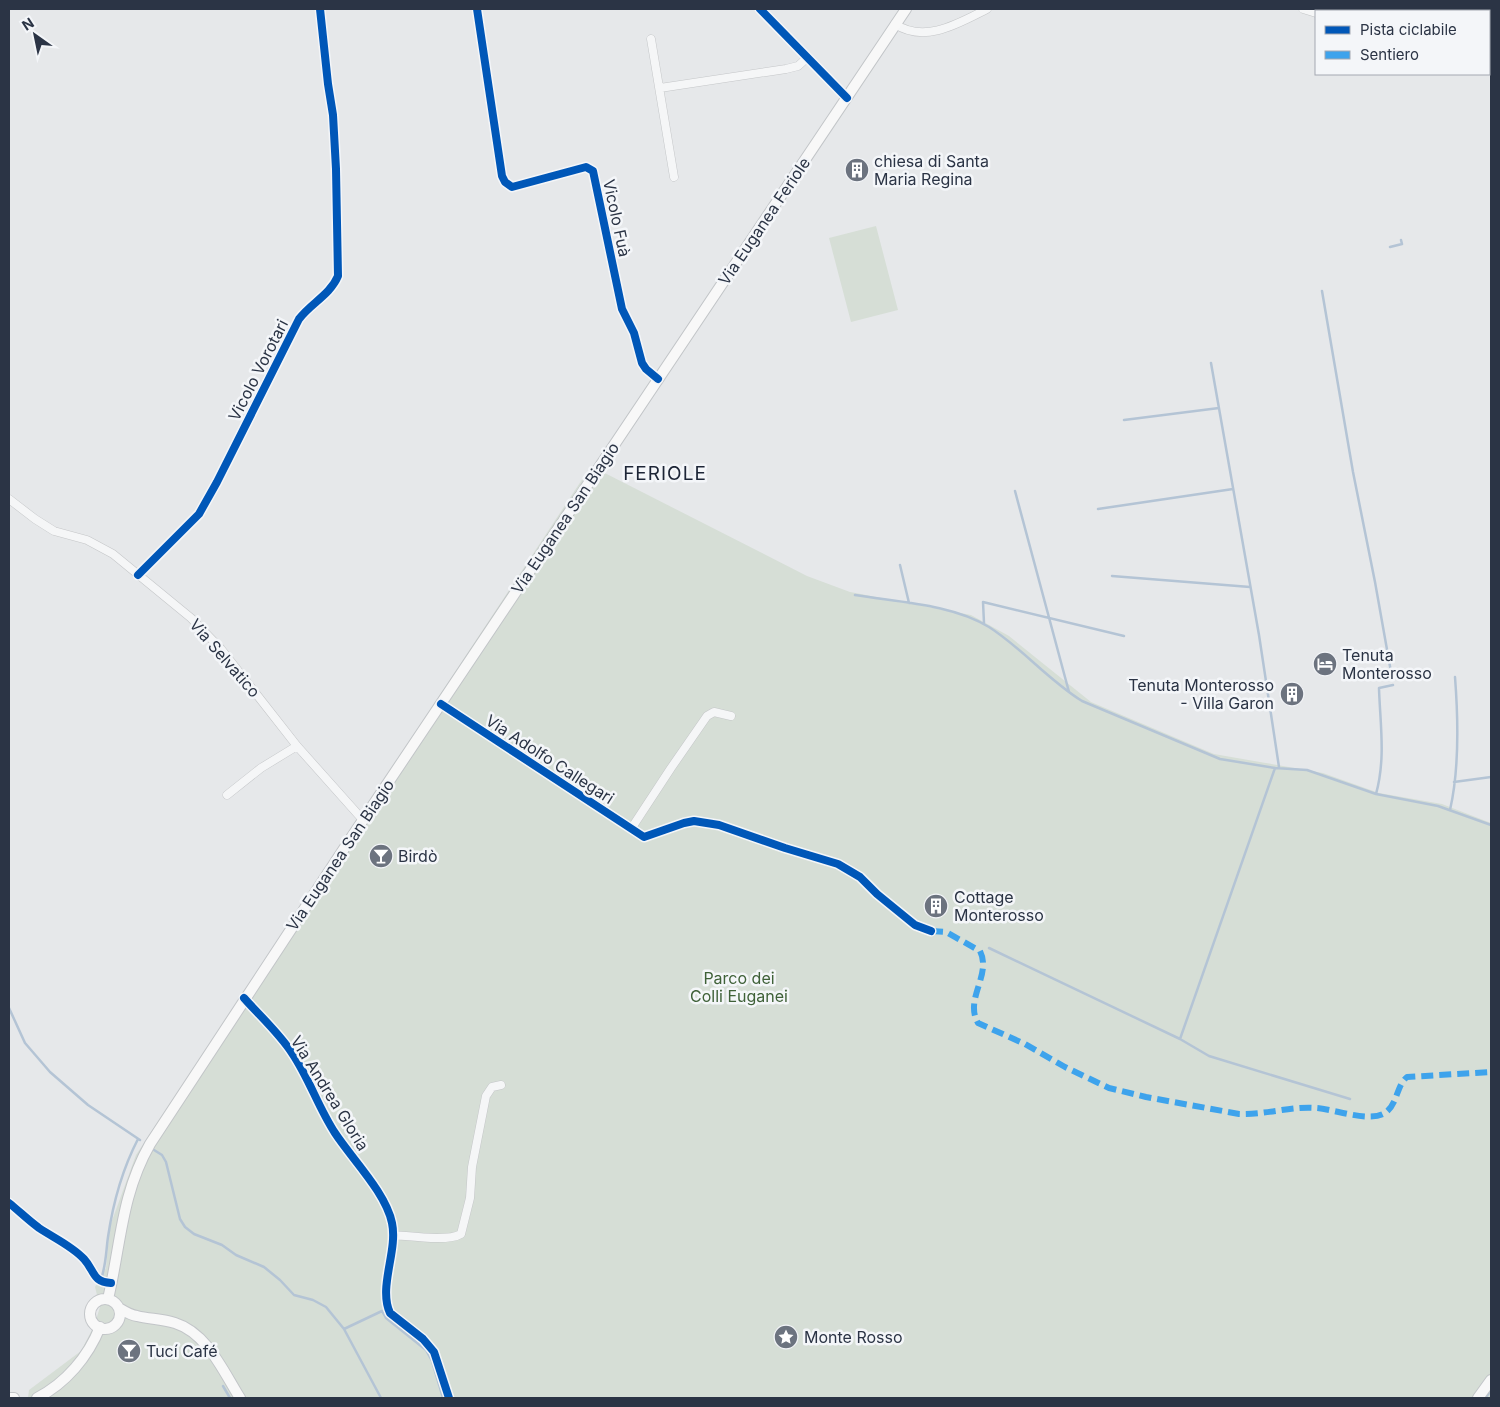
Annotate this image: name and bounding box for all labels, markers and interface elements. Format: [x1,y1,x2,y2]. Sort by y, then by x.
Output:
north arrow [10,10,60,60]
legend [1315,10,1490,75]
text: N [19,14,37,34]
text: Pista ciclabile [1360,20,1457,39]
text: Sentiero [1360,45,1419,64]
place label: chiesa di Santa Maria Regina [874,151,989,189]
street label: Via Euganea Feriole [714,153,814,289]
building icon: chiesa di Santa Maria Regina [844,157,870,183]
street label: Vicolo Fuà [599,177,635,259]
street label: Vicolo Vorotari [224,316,292,424]
street label: Via Euganea San Biagio [507,438,623,598]
district label: FERIOLE [623,462,707,485]
street label: Via Selvatico [185,615,265,701]
place label: Tenuta Monterosso [1342,645,1432,683]
hotel icon: Tenuta Monterosso [1312,651,1338,677]
place label: Tenuta Monterosso - Villa Garon [1128,675,1274,713]
building icon: Tenuta Monterosso - Villa Garon [1279,681,1305,707]
street label: Via Adolfo Callegari [482,710,618,808]
street label: Via Euganea San Biagio [282,775,398,935]
bar icon: Birdò [368,843,394,869]
place label: Birdò [398,846,438,866]
place label: Cottage Monterosso [954,887,1044,925]
building icon: Cottage Monterosso [923,893,949,919]
park label: Parco dei Colli Euganei [690,968,788,1006]
street label: Via Andrea Gloria [287,1032,373,1154]
place icon: Monte Rosso [773,1324,799,1350]
place label: Monte Rosso [804,1327,903,1347]
bar icon: Tucí Café [116,1338,142,1364]
place label: Tucí Café [146,1341,218,1361]

